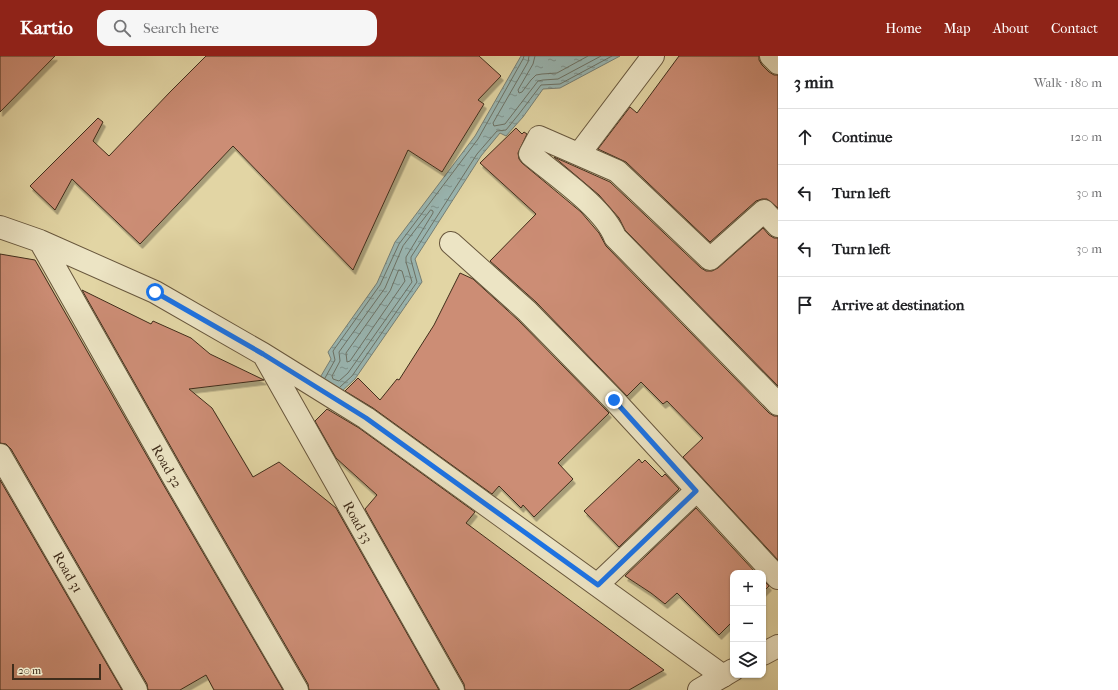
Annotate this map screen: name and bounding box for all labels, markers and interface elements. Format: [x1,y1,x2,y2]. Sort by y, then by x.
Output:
search box [97,10,377,46]
text: Kartio [20,17,73,39]
icon: search [111,17,133,39]
text: Search here [143,19,219,37]
text: Home [885,20,922,37]
text: Map [944,20,971,37]
text: About [993,20,1029,37]
text: Contact [1051,20,1098,37]
text: 3 min [794,72,834,92]
text: Walk · 180 m [1034,75,1102,90]
icon: ahead [794,126,816,148]
text: Continue [832,128,892,146]
text: 120 m [1070,129,1102,144]
icon: left [794,182,816,204]
text: Turn left [832,184,890,202]
text: 30 m [1076,185,1102,200]
icon: left [794,238,816,260]
text: Turn left [832,240,890,258]
text: 30 m [1076,241,1102,256]
route start [146,283,164,301]
icon: arrive [794,294,816,316]
text: Arrive at destination [832,296,964,314]
route end [605,391,623,409]
street label: Road 32 [147,442,186,491]
street label: Road 33 [339,498,376,546]
street label: Road 31 [49,549,86,596]
map controls [730,570,766,678]
button: + [730,570,766,606]
button: − [730,606,766,642]
button: layers [730,642,766,678]
scale bar [12,662,101,681]
text: 20 m [18,664,41,677]

